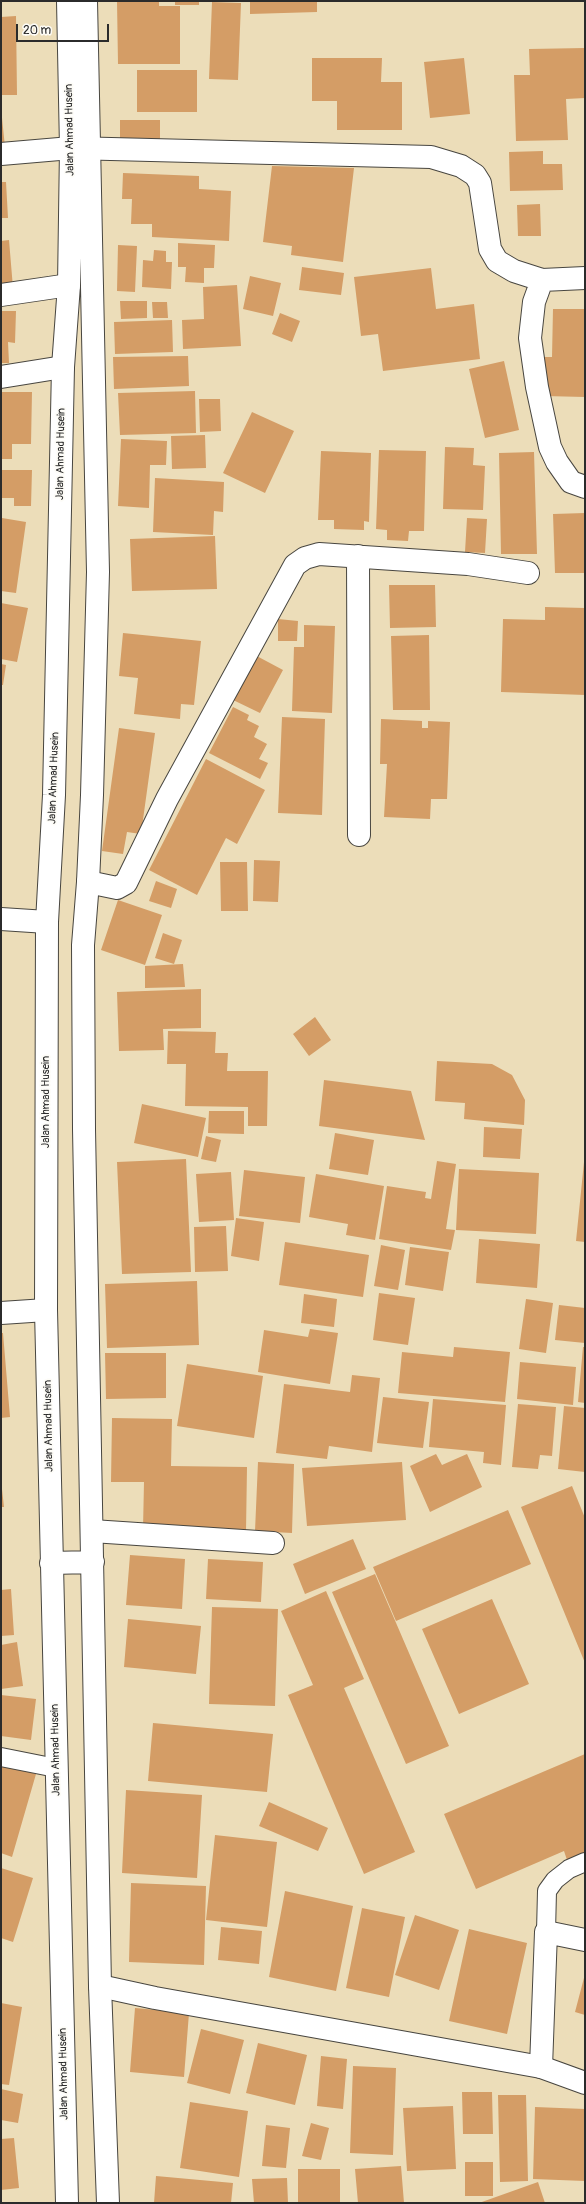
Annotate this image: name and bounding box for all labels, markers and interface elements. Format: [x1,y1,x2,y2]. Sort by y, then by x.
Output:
scale bar [18,16,111,42]
text: 20 m [23,23,51,38]
street label: Jalan Ahmad Husein [63,84,77,176]
street label: Jalan Ahmad Husein [54,408,68,500]
street label: Jalan Ahmad Husein [46,732,62,824]
street label: Jalan Ahmad Husein [39,1056,53,1148]
street label: Jalan Ahmad Husein [42,1380,56,1472]
street label: Jalan Ahmad Husein [49,1704,63,1796]
street label: Jalan Ahmad Husein [57,2028,71,2120]

